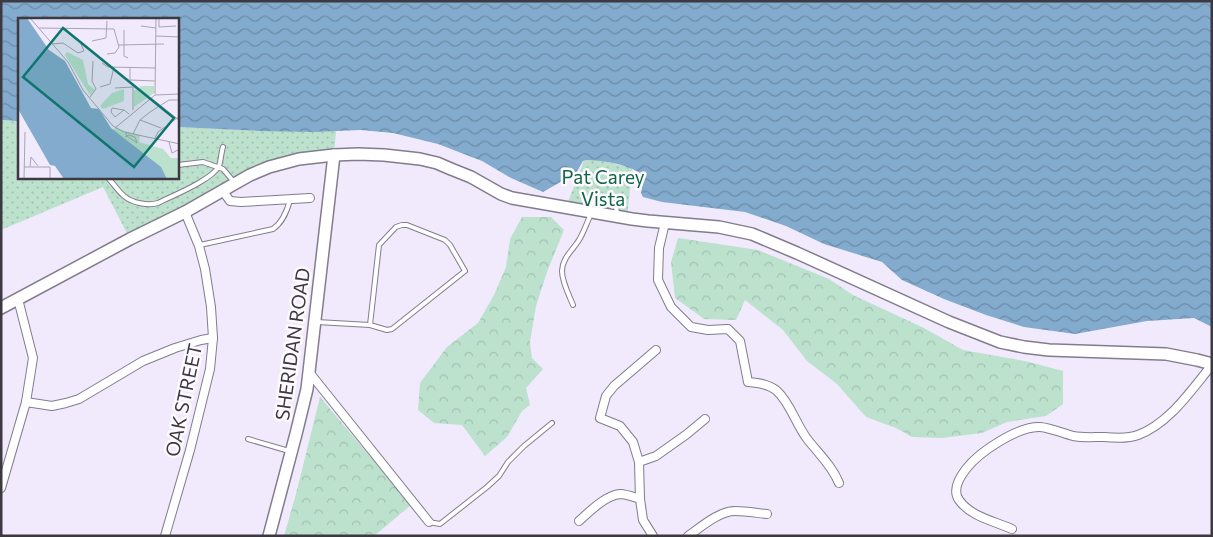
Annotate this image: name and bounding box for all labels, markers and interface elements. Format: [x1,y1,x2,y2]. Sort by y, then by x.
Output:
inset map [18,18,179,179]
park label: Pat Carey Vista [561,165,645,210]
street label: SHERIDAN ROAD [270,266,314,422]
street label: OAK STREET [160,341,206,459]

